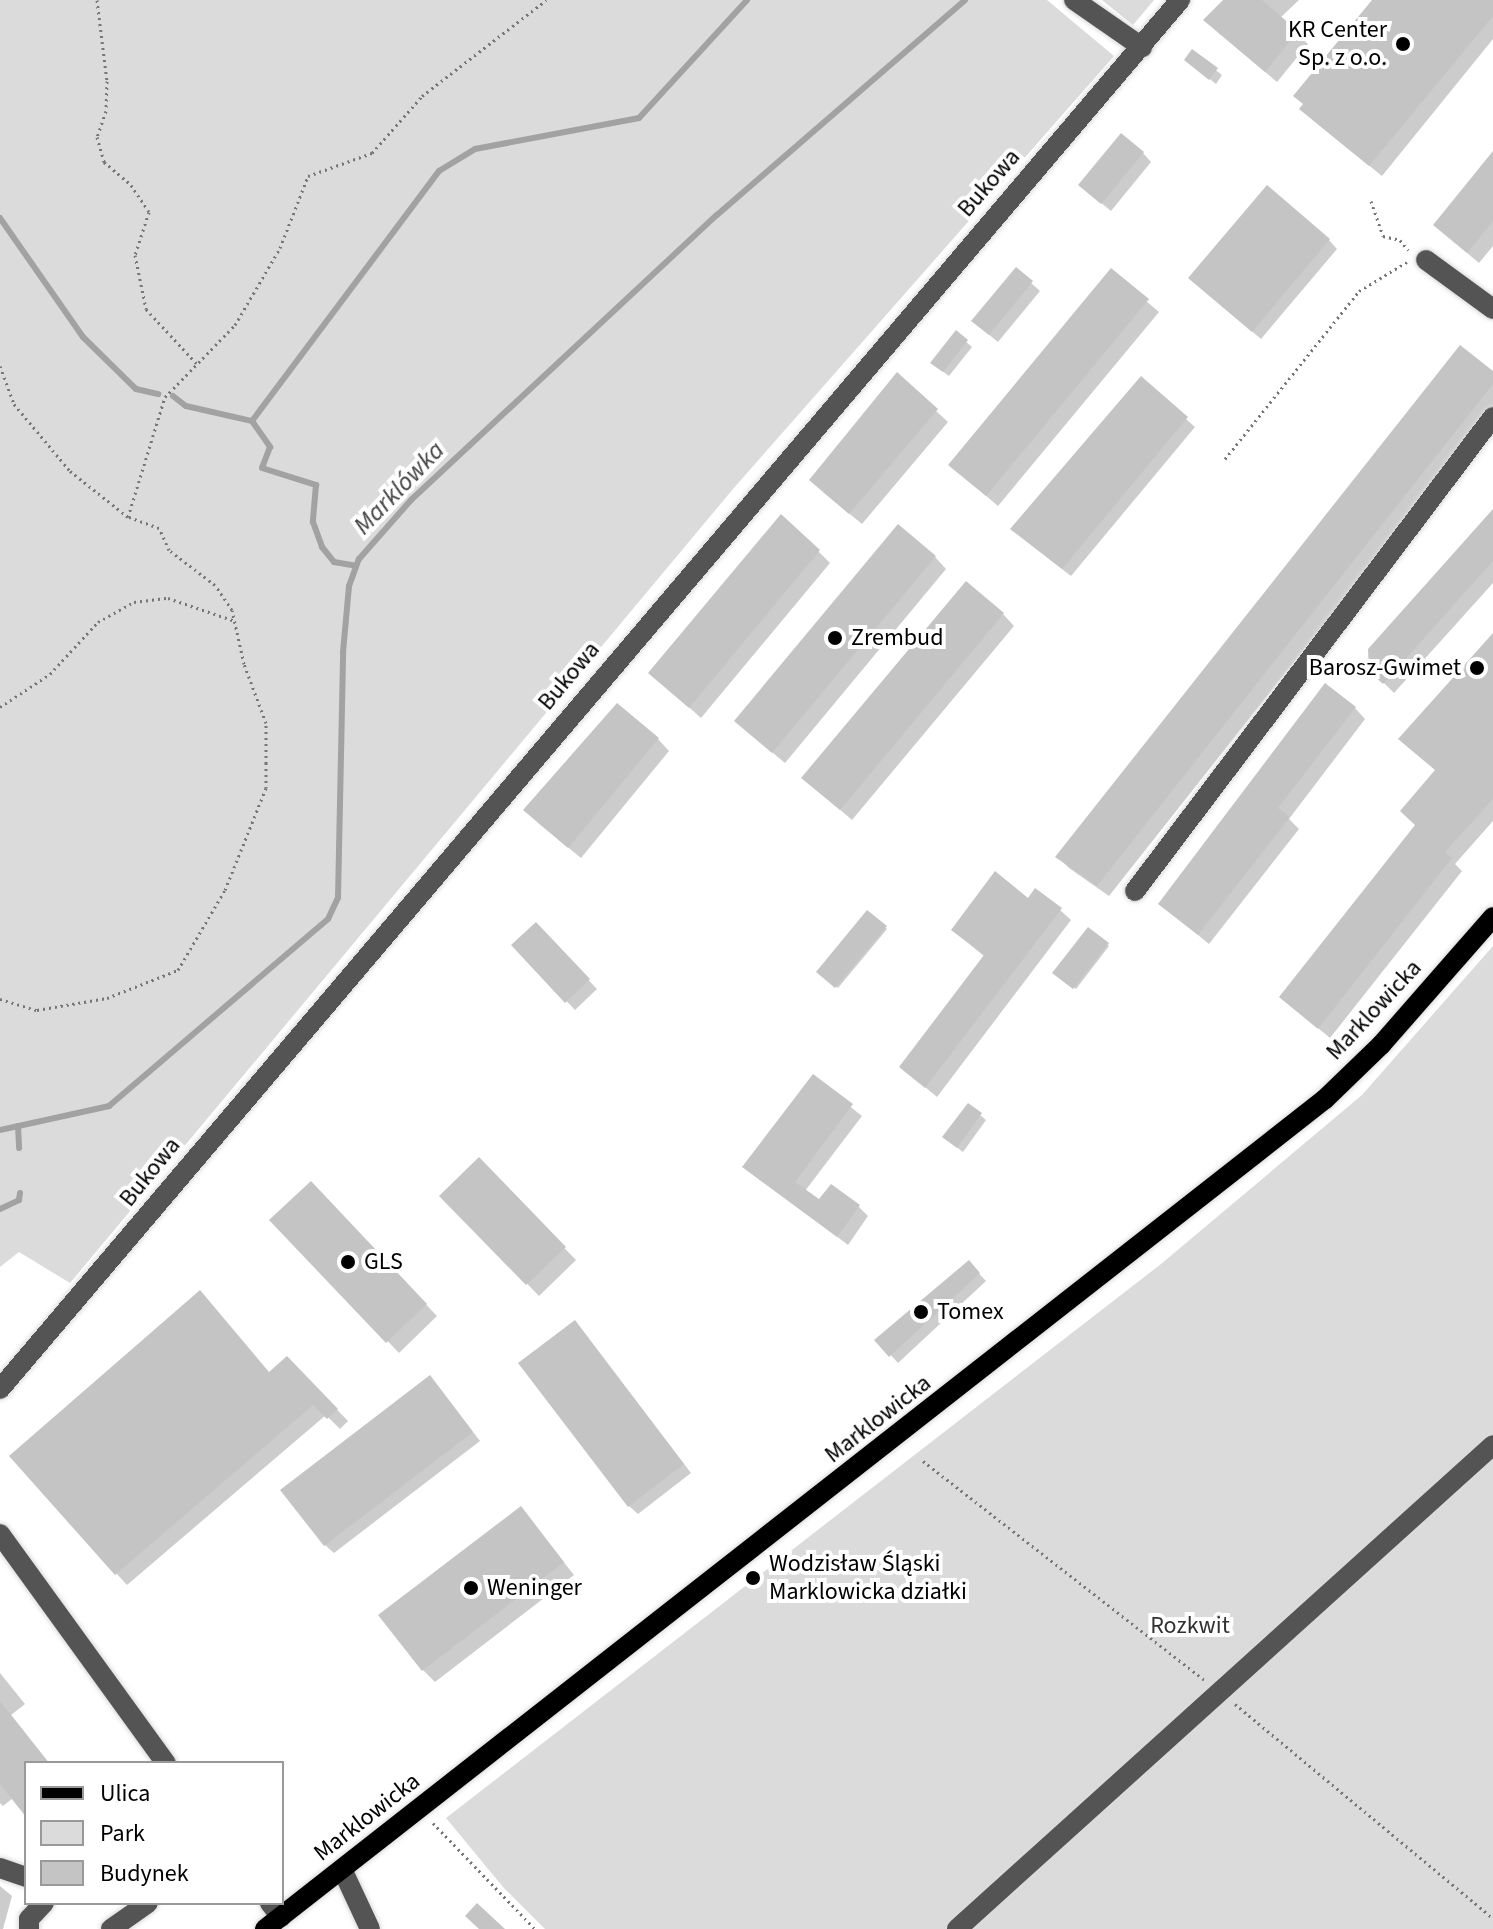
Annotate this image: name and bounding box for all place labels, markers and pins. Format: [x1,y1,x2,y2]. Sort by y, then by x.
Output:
place label: KR Center Sp. z o.o. [1288,16,1387,72]
marker: KR Center Sp. z o.o. [1394,35,1412,53]
place label: Zrembud [851,624,943,652]
marker: Zrembud [826,629,844,647]
place label: Barosz-Gwimet [1309,654,1461,682]
marker: Barosz-Gwimet [1468,659,1486,677]
place label: GLS [364,1248,403,1276]
marker: GLS [339,1253,357,1271]
place label: Tomex [937,1298,1004,1326]
marker: Tomex [912,1303,930,1321]
place label: Wodzisław Śląski Marklowicka działki [769,1550,967,1606]
marker: Wodzisław Śląski Marklowicka działki [744,1569,762,1587]
place label: Weninger [487,1574,582,1602]
marker: Weninger [462,1579,480,1597]

